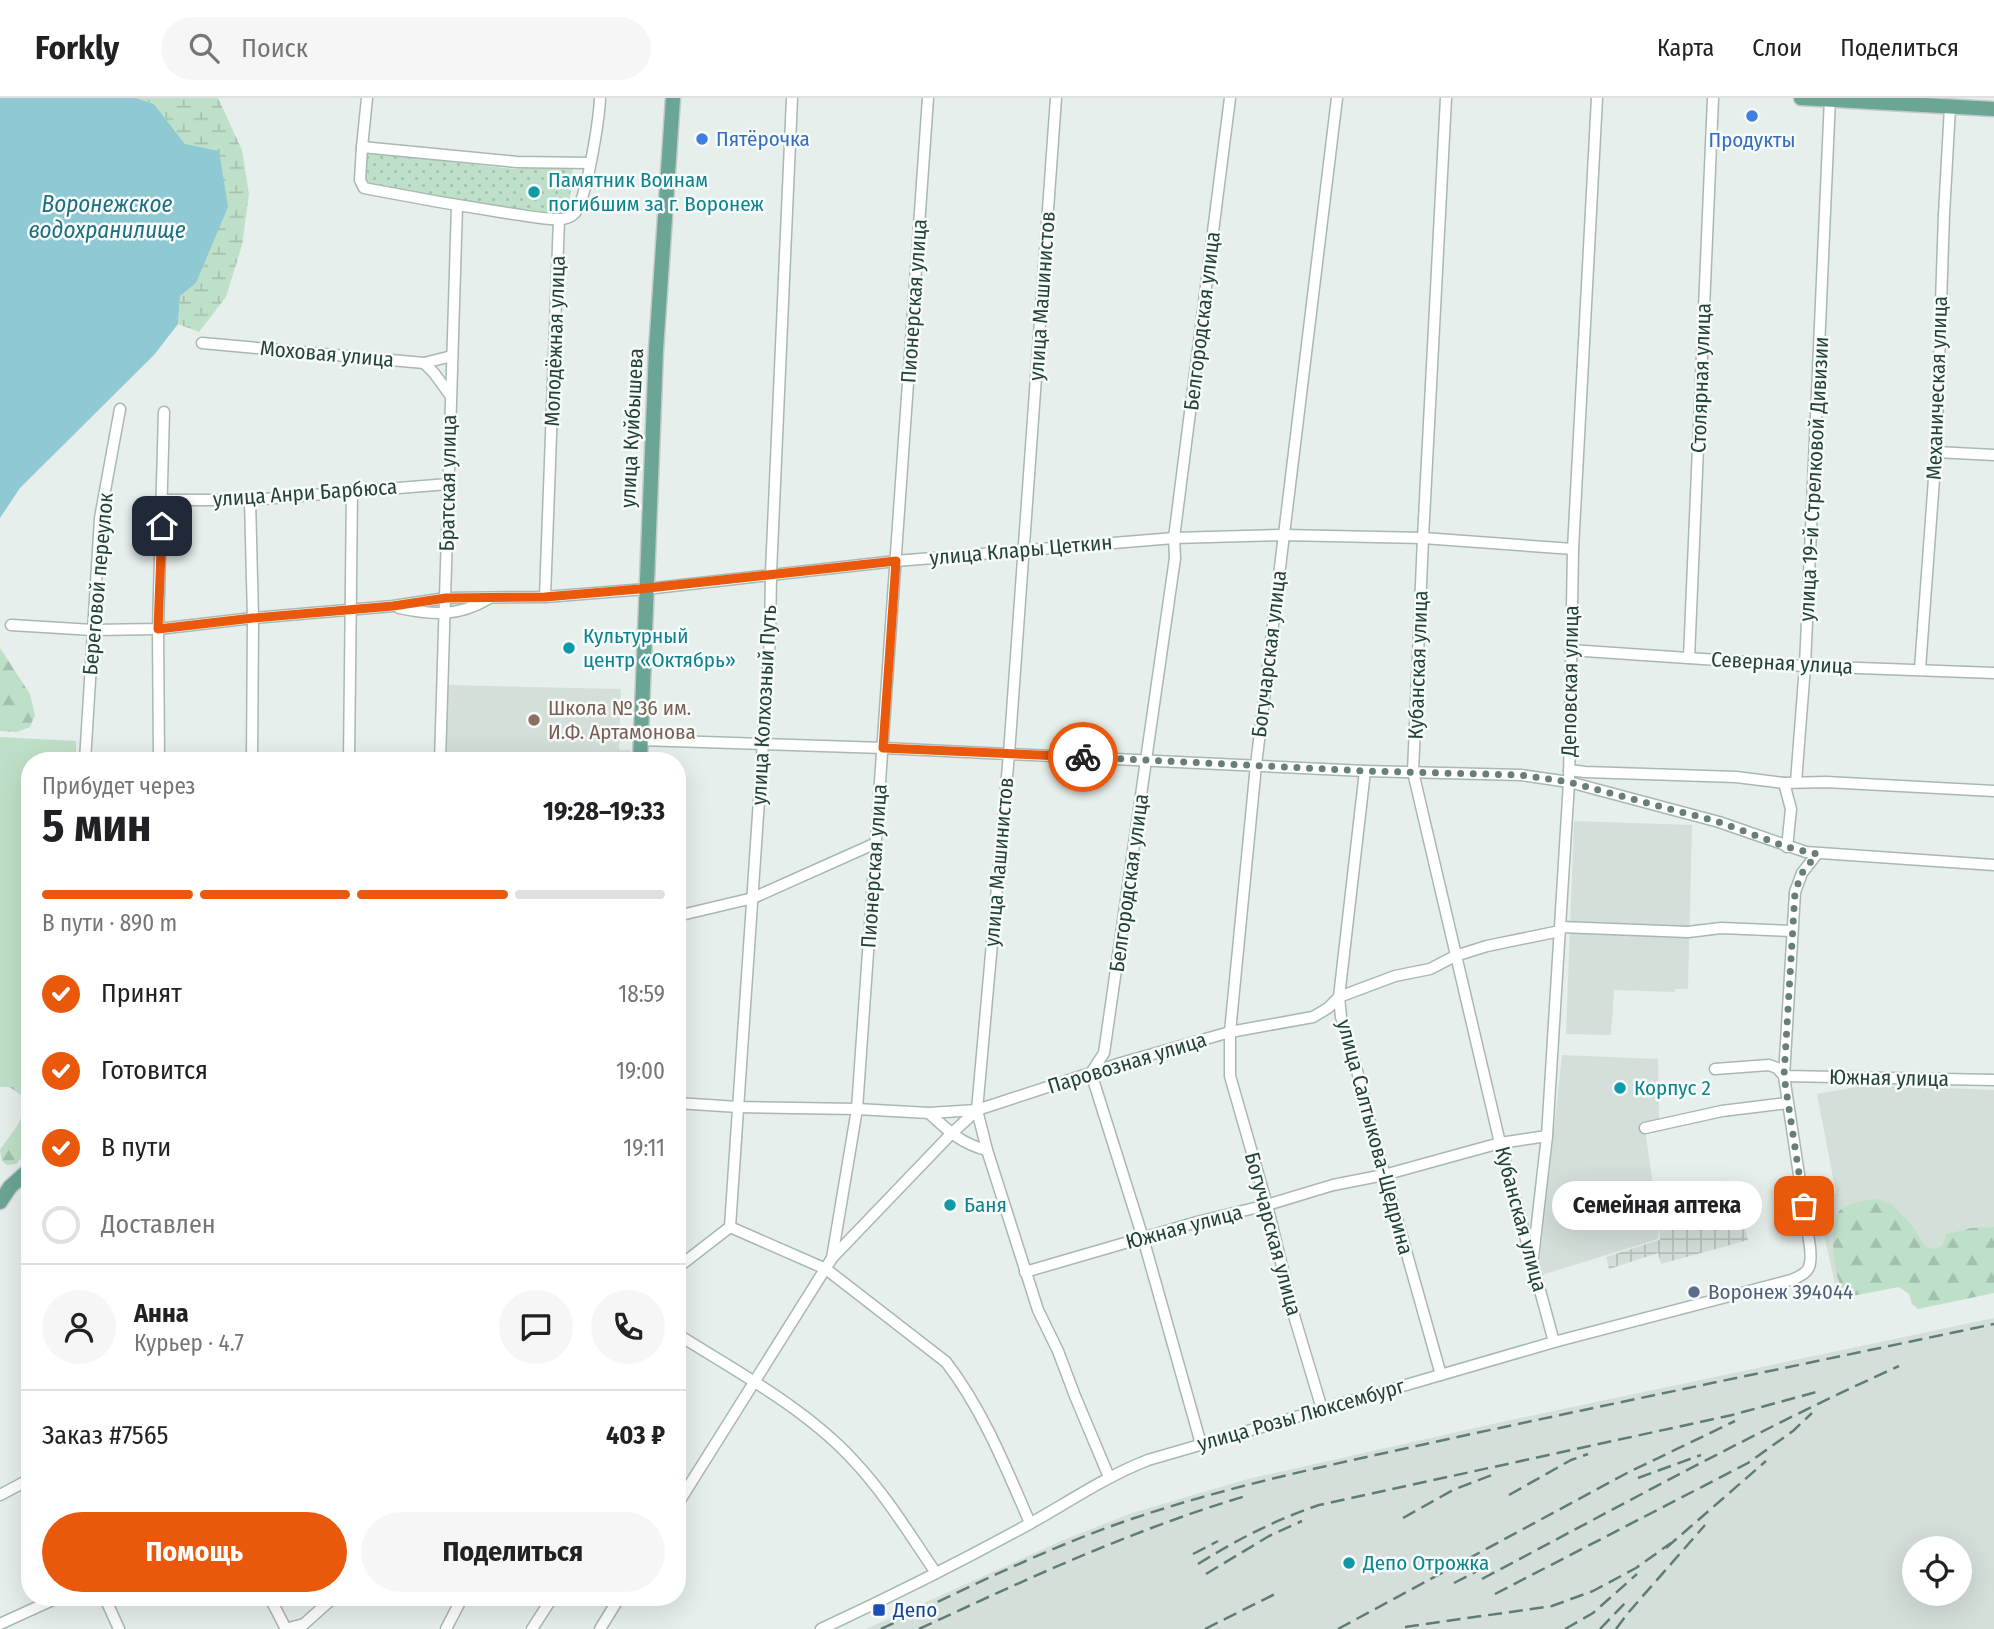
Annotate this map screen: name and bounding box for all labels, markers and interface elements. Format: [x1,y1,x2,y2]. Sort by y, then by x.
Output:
search box [161,17,651,80]
text: Forkly [35,28,119,68]
icon: search [185,29,223,67]
text: Поиск [241,33,308,64]
text: Карта [1657,34,1714,62]
text: Слои [1752,34,1802,62]
text: Поделиться [1840,34,1959,62]
marker: Продукты [1744,108,1760,124]
place label: Пятёрочка [716,126,810,152]
place label: Продукты [1709,127,1795,153]
marker: Пятёрочка [694,131,710,147]
place label: Памятник Воинам погибшим за г. Воронеж [548,167,764,217]
marker: Памятник Воинам погибшим за г. Воронеж [526,184,542,200]
water label: Воронежское водохранилище [28,190,186,244]
street label: улица Машинистов [1023,210,1061,382]
street label: Пионерская улица [895,218,933,384]
street label: Белгородская улица [1178,230,1226,412]
street label: Молодёжная улица [539,255,571,427]
street label: Механическая улица [1921,295,1953,481]
street label: Столярная улица [1685,302,1717,454]
street label: Моховая улица [259,335,395,373]
street label: улица 19-й Стрелковой Дивизии [1794,336,1834,622]
street label: улица Куйбышева [615,347,649,509]
street label: Братская улица [434,414,462,552]
street label: улица Анри Барбюса [212,474,398,512]
street label: Береговой переулок [77,492,119,676]
pin [132,496,192,556]
icon: home [143,507,181,545]
street label: улица Клары Цеткин [929,529,1113,571]
street label: Богучарская улица [1246,569,1292,739]
street label: Кубанская улица [1402,590,1434,740]
street label: улица Колхозный Путь [746,604,782,806]
street label: Деповская улица [1556,605,1584,758]
place label: Культурный центр «Октябрь» [583,623,736,673]
marker: Культурный центр «Октябрь» [561,640,577,656]
street label: Северная улица [1710,646,1854,680]
place label: Школа № 36 им. И.Ф. Артамонова [548,695,696,745]
marker: Школа № 36 им. И.Ф. Артамонова [526,712,542,728]
courier [1048,722,1118,792]
icon: bike [1064,738,1102,776]
text: Прибудет через [42,772,195,800]
street label: улица Машинистов [979,776,1019,948]
street label: Пионерская улица [855,783,893,949]
street label: Белгородская улица [1104,792,1154,974]
text: 19:28–19:33 [543,796,665,827]
text: 5 мин [42,798,151,853]
text: В пути · 890 m [42,909,177,937]
icon: check [42,975,80,1013]
text: Принят [101,978,182,1009]
text: 18:59 [618,980,665,1008]
street label: улица Салтыкова-Щедрина [1331,1016,1419,1258]
street label: Паровозная улица [1044,1026,1210,1100]
icon: check [42,1052,80,1090]
text: Готовится [101,1055,208,1086]
text: 19:00 [616,1057,665,1085]
street label: Южная улица [1829,1064,1949,1092]
place label: Корпус 2 [1634,1075,1711,1101]
marker: Корпус 2 [1612,1080,1628,1096]
icon: check [42,1129,80,1167]
text: В пути [101,1132,171,1163]
text: 19:11 [623,1134,665,1162]
street label: Кубанская улица [1489,1144,1553,1294]
street label: Богучарская улица [1239,1149,1307,1319]
pin [1774,1176,1834,1236]
callout: Семейная аптека [1552,1182,1762,1230]
icon: bag [1785,1187,1823,1225]
text: Семейная аптека [1573,1191,1741,1219]
place label: Баня [964,1192,1007,1218]
marker: Баня [942,1197,958,1213]
street label: Южная улица [1123,1199,1245,1255]
text: Доставлен [101,1209,216,1240]
place label: Воронеж 394044 [1708,1279,1853,1305]
marker: Воронеж 394044 [1686,1284,1702,1300]
button: person [42,1290,116,1364]
button: chat [499,1290,573,1364]
button: phone [591,1290,665,1364]
text: Анна [134,1298,189,1329]
text: Курьер · 4.7 [134,1329,244,1357]
street label: улица Розы Люксембург [1194,1373,1409,1457]
text: Заказ #7565 [42,1420,168,1451]
text: 403 ₽ [606,1420,665,1451]
button: Помощь [42,1512,347,1592]
button: Поделиться [361,1512,665,1592]
map controls [1902,1536,1972,1606]
button: locate [1902,1536,1972,1606]
place label: Депо Отрожка [1362,1550,1489,1576]
marker: Депо Отрожка [1341,1555,1357,1571]
place label: Депо [892,1597,937,1623]
marker: Депо [871,1602,887,1618]

